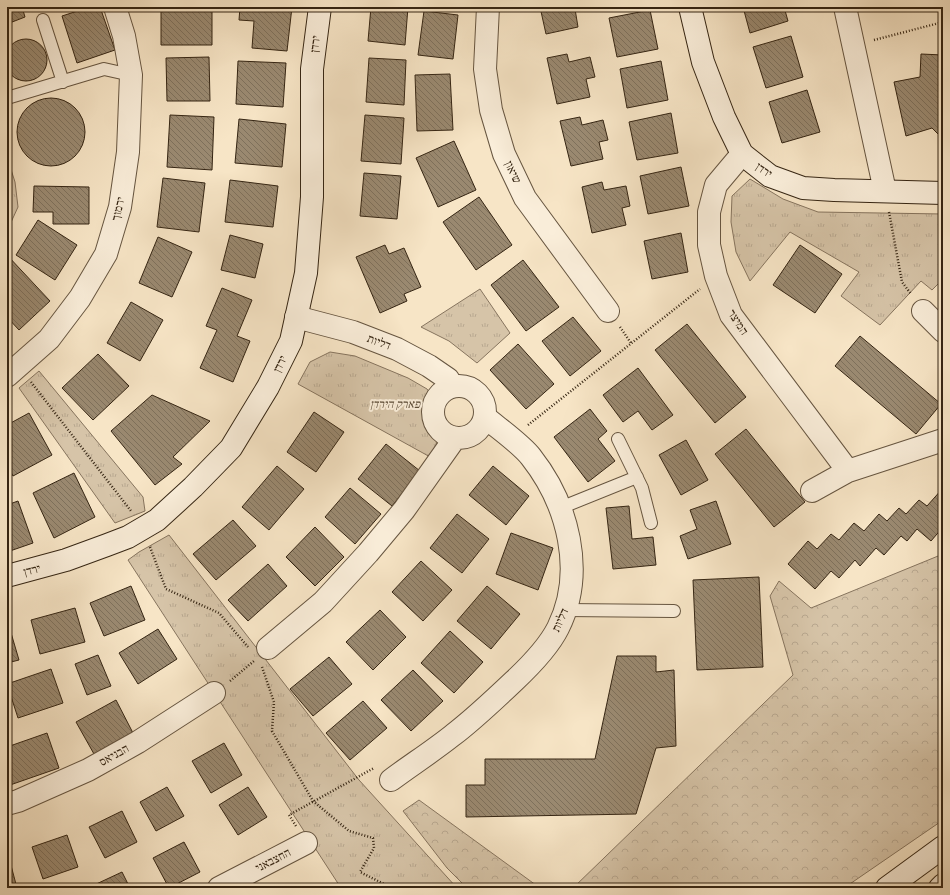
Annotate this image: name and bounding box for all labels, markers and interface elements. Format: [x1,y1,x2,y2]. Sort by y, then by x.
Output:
street label: ירדן [307,35,324,53]
street label: שיאון [501,159,524,186]
street label: ירדן [753,159,775,181]
street label: ירמוך [108,196,129,223]
street label: המיצר [724,307,751,338]
street label: דליות [365,331,393,354]
street label: ירדן [270,353,291,375]
park label: פארק הירדן [370,397,421,412]
street label: ירדן [22,561,42,580]
street label: דליות [549,606,572,634]
street label: הבניאס [97,741,132,770]
street label: החצבאני [253,845,294,876]

